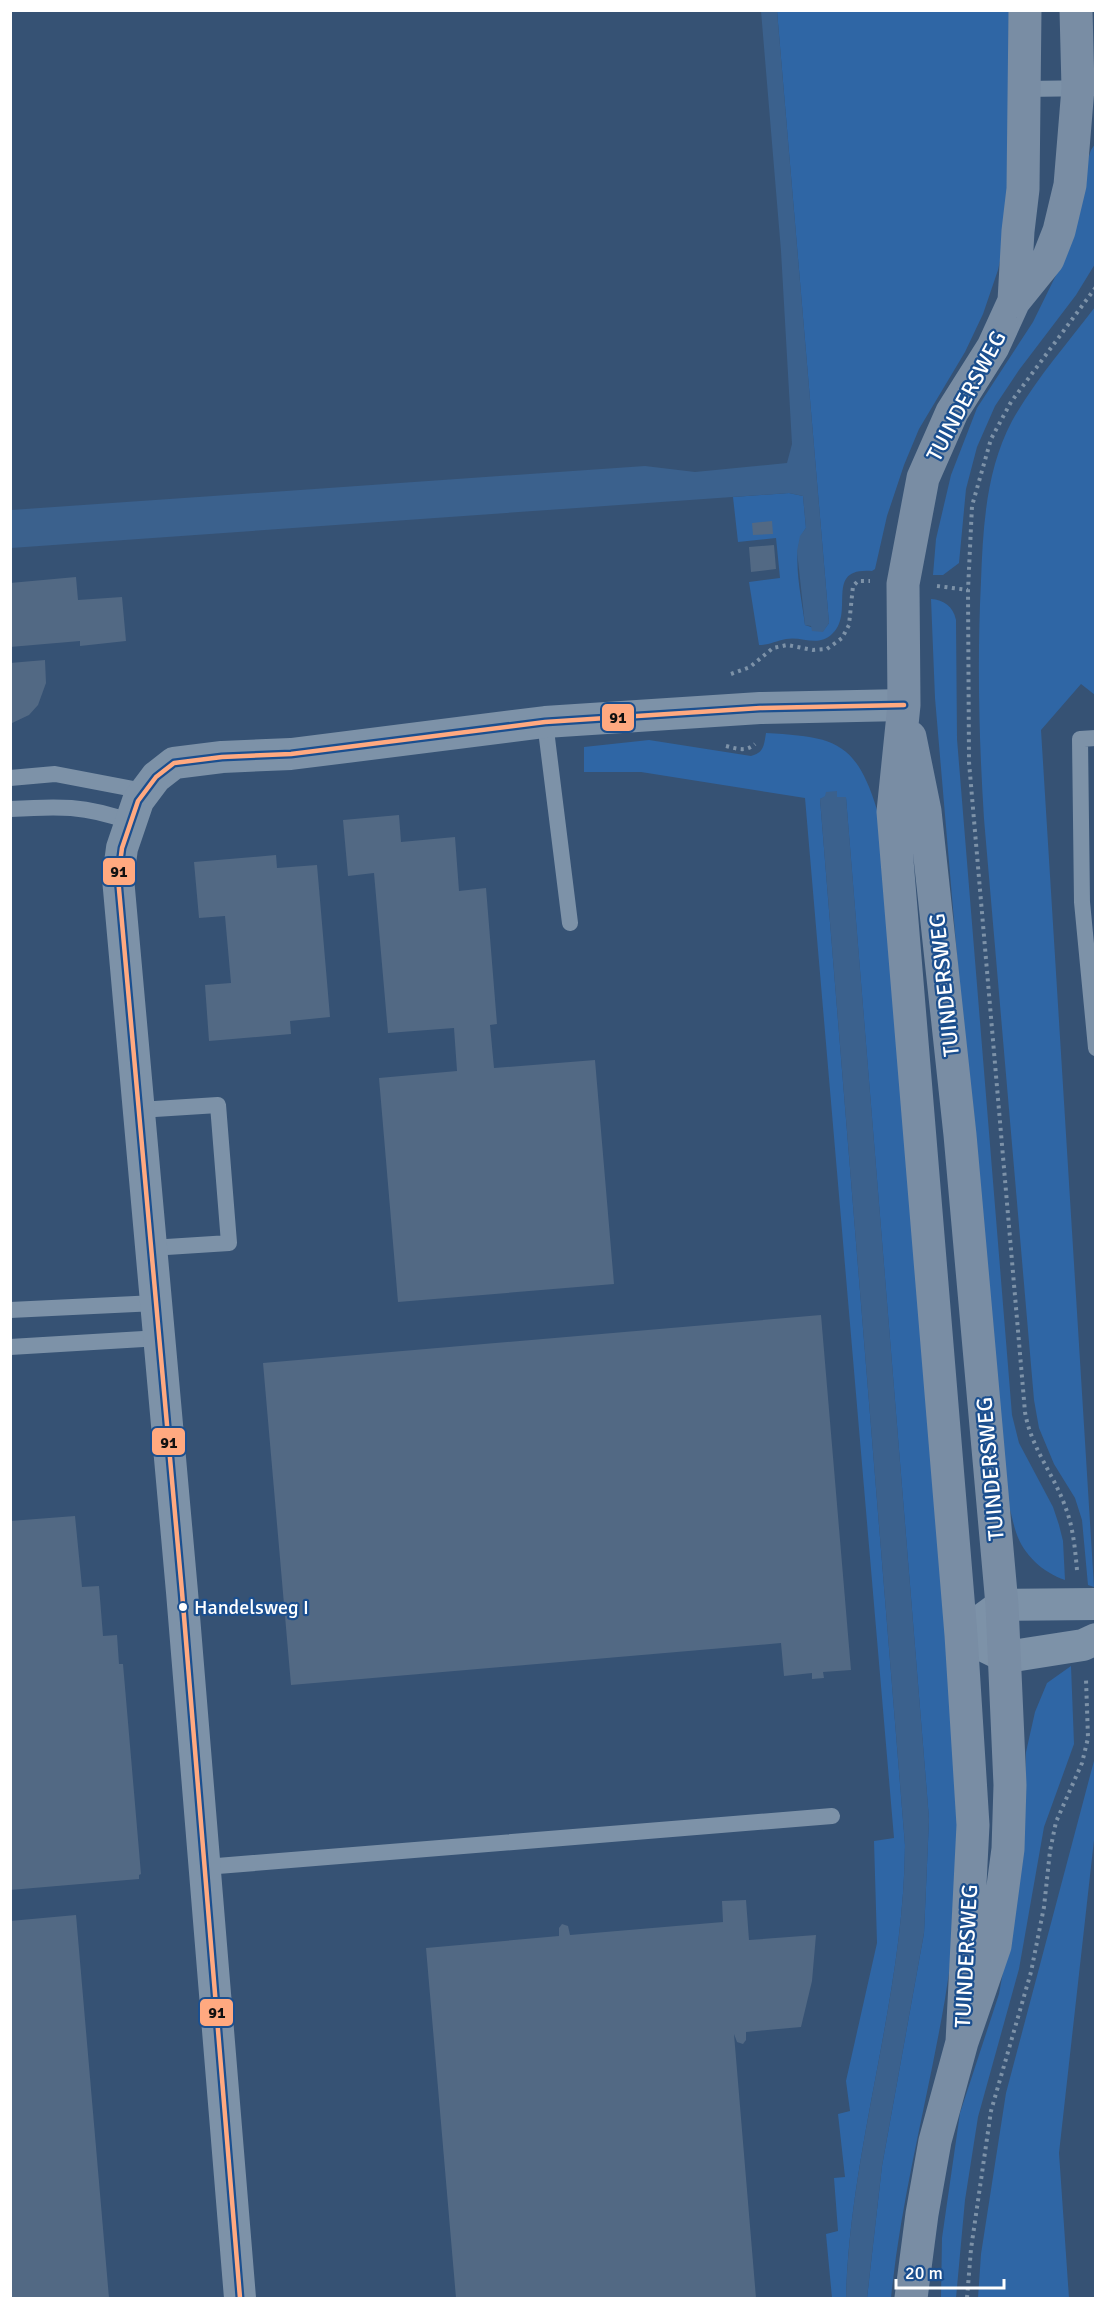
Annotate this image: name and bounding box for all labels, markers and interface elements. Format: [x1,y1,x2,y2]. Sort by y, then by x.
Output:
street label: TUINDERSWEG [920,326,1012,466]
line badge: 91 [601,703,635,732]
text: 91 [609,708,627,728]
line badge: 91 [102,857,136,886]
text: 91 [110,862,128,882]
street label: TUINDERSWEG [923,912,965,1058]
street label: TUINDERSWEG [970,1396,1010,1542]
line badge: 91 [151,1427,186,1456]
text: 91 [160,1433,178,1453]
place label: Handelsweg I [194,1595,309,1620]
marker: Handelsweg I [177,1601,189,1613]
street label: TUINDERSWEG [949,1884,983,2028]
line badge: 91 [199,1998,234,2027]
text: 91 [208,2003,226,2023]
scale bar [896,2252,1004,2290]
text: 20 m [905,2262,943,2284]

